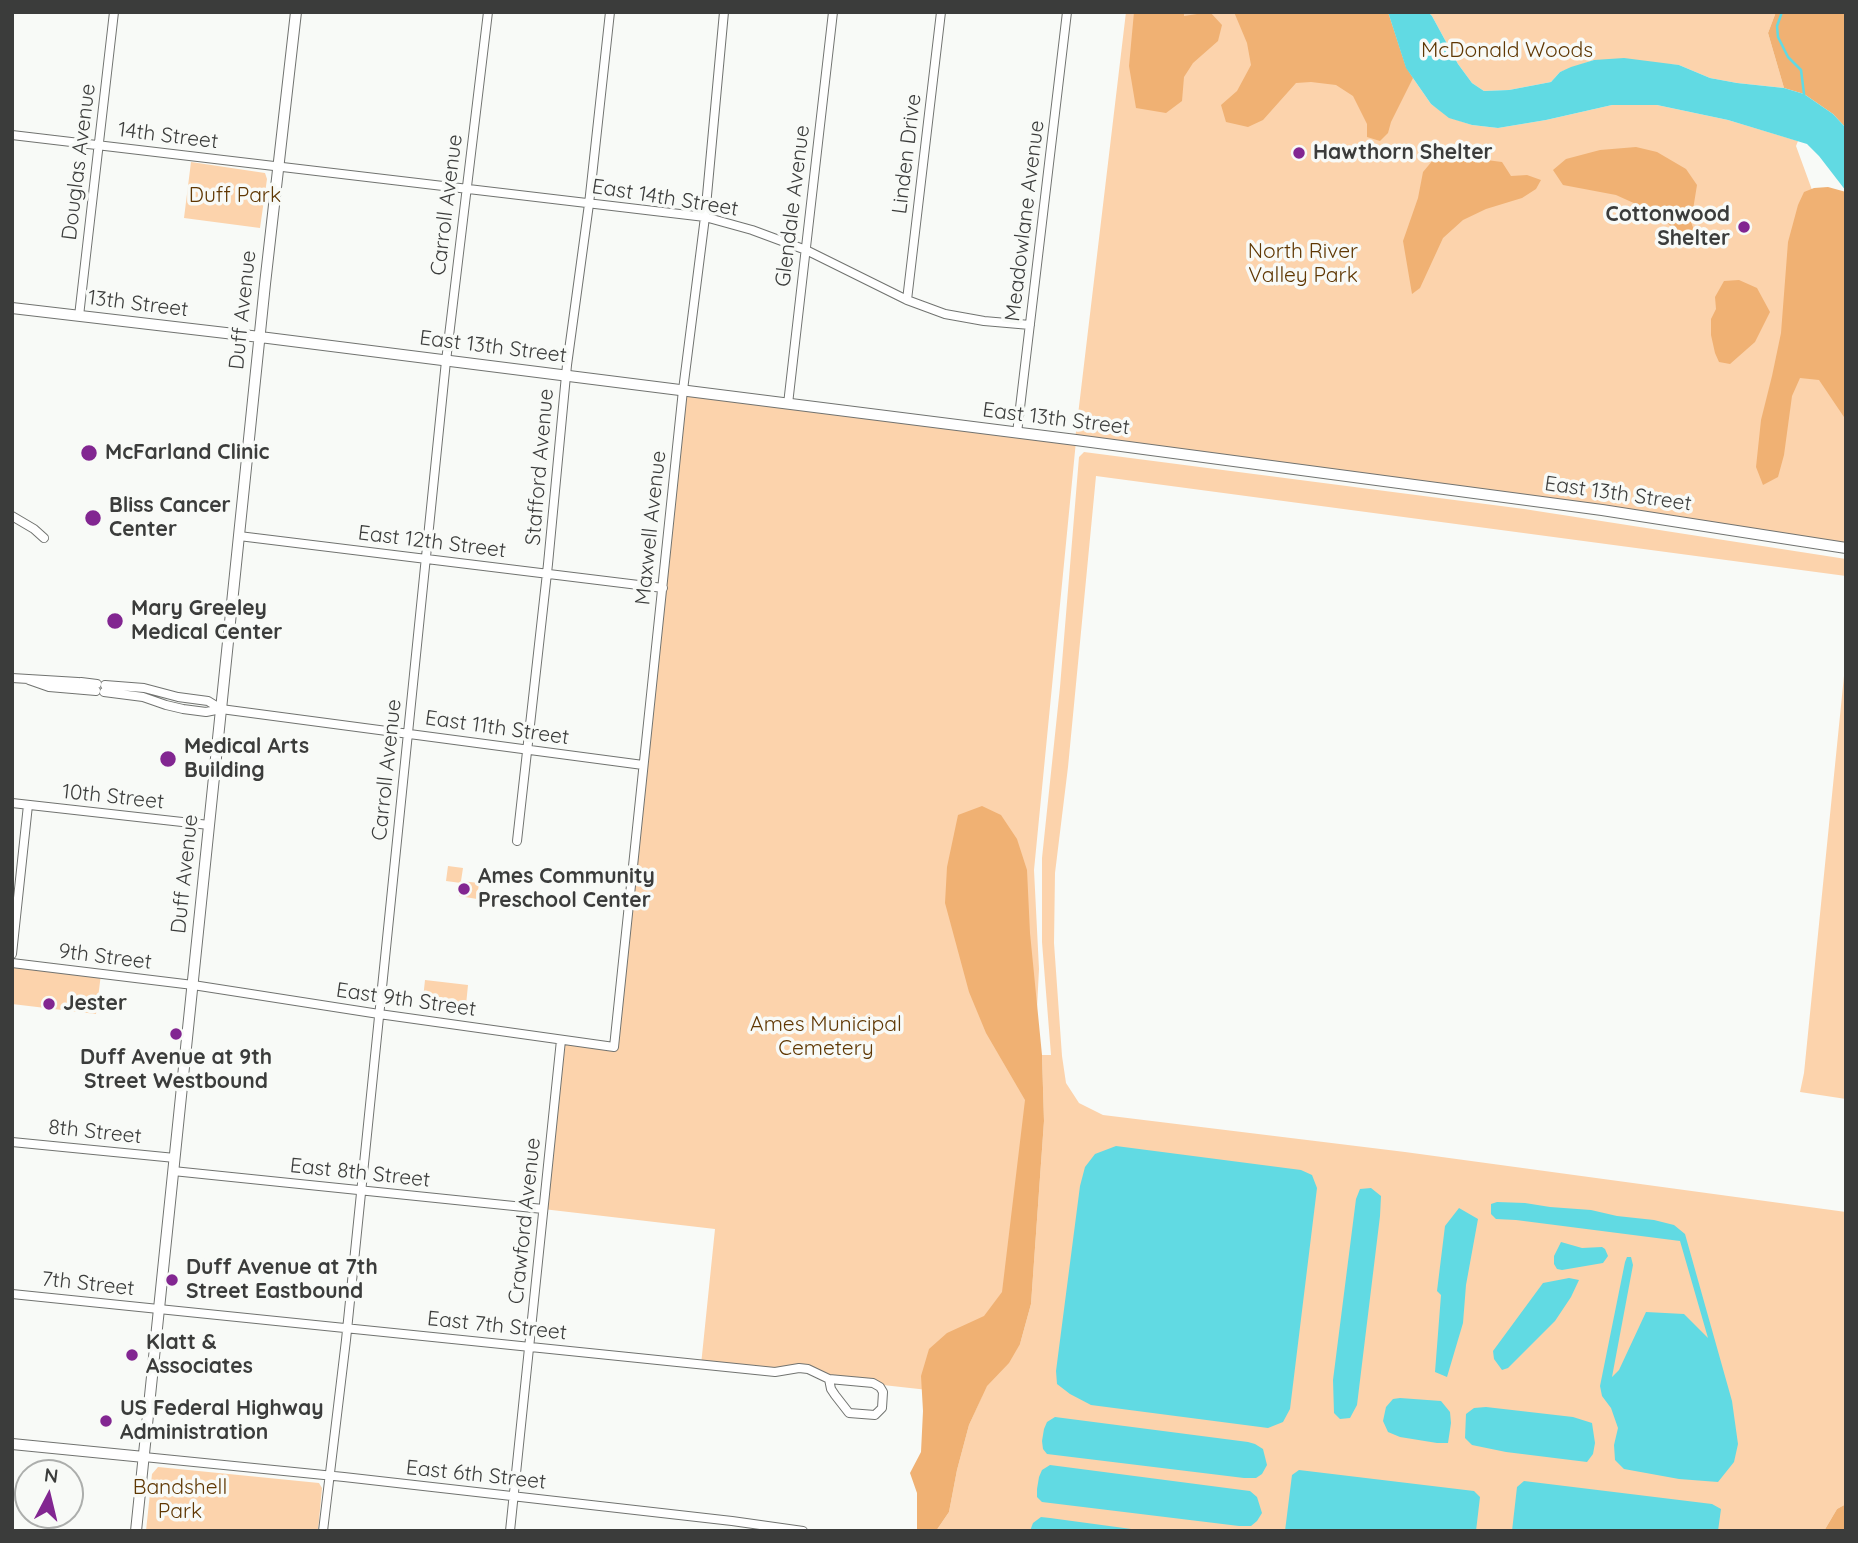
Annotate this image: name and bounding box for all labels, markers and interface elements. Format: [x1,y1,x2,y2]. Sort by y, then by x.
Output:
park label: McDonald Woods [1421,38,1593,64]
street label: Douglas Avenue [57,82,101,242]
street label: Linden Drive [887,93,927,215]
street label: 14th Street [116,117,220,155]
street label: Meadowlane Avenue [1000,119,1050,323]
street label: Glendale Avenue [771,124,815,288]
street label: Carroll Avenue [426,133,468,277]
place label: Hawthorn Shelter [1313,140,1493,166]
marker: Hawthorn Shelter [1291,145,1307,161]
street label: East 14th Street [590,174,740,222]
park label: Duff Park [189,183,281,209]
place label: Cottonwood Shelter [1606,202,1730,252]
marker: Cottonwood Shelter [1736,219,1752,235]
park label: North River Valley Park [1248,239,1358,289]
street label: Duff Avenue [224,249,262,371]
street label: 13th Street [86,285,190,323]
street label: East 13th Street [418,325,568,369]
street label: Stafford Avenue [521,388,559,546]
street label: East 13th Street [981,397,1131,441]
place label: McFarland Clinic [105,440,269,466]
marker: McFarland Clinic [79,443,99,463]
street label: Maxwell Avenue [630,450,672,606]
street label: East 13th Street [1543,471,1693,517]
place label: Bliss Cancer Center [109,493,231,543]
marker: Bliss Cancer Center [83,508,103,528]
street label: East 12th Street [357,520,507,564]
place label: Mary Greeley Medical Center [131,596,282,646]
marker: Mary Greeley Medical Center [105,611,125,631]
street label: Carroll Avenue [367,698,407,842]
street label: East 11th Street [423,705,571,751]
place label: Medical Arts Building [184,734,309,784]
marker: Medical Arts Building [158,749,178,769]
street label: 10th Street [61,779,165,815]
street label: Duff Avenue [166,813,204,935]
place label: Ames Community Preschool Center [478,864,655,914]
marker: Ames Community Preschool Center [456,881,472,897]
street label: 9th Street [57,939,153,975]
street label: East 9th Street [334,978,478,1022]
place label: Jester [63,991,127,1017]
marker: Jester [41,996,57,1012]
park label: Ames Municipal Cemetery [750,1012,902,1062]
marker: Duff Avenue at 9th Street Westbound [168,1026,184,1042]
place label: Duff Avenue at 9th Street Westbound [80,1045,272,1095]
street label: 8th Street [47,1115,143,1149]
street label: Crawford Avenue [504,1136,546,1306]
street label: East 8th Street [289,1153,431,1193]
place label: Duff Avenue at 7th Street Eastbound [186,1255,378,1305]
street label: 7th Street [40,1267,136,1301]
marker: Duff Avenue at 7th Street Eastbound [164,1272,180,1288]
street label: East 7th Street [426,1306,568,1346]
place label: Klatt & Associates [146,1330,253,1380]
marker: Klatt & Associates [124,1347,140,1363]
place label: US Federal Highway Administration [120,1396,324,1446]
marker: US Federal Highway Administration [98,1413,114,1429]
street label: East 6th Street [405,1455,547,1495]
north arrow [14,1459,84,1529]
text: N [43,1462,60,1488]
park label: Bandshell Park [133,1475,227,1525]

